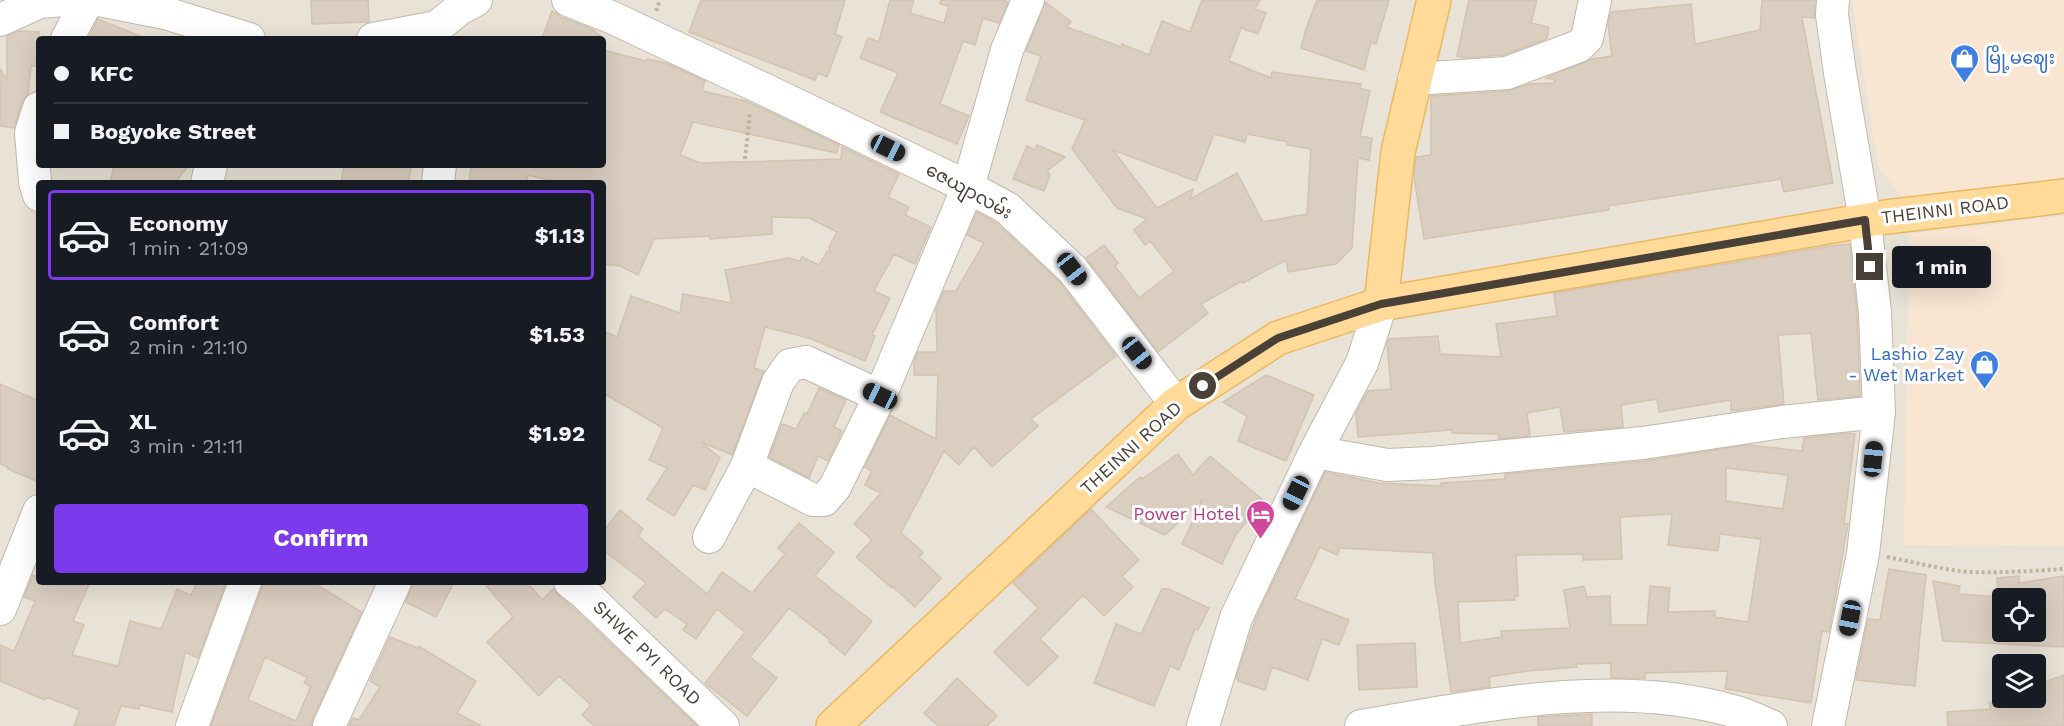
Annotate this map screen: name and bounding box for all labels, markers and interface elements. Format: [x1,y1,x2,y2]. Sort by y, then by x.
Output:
shop icon: မြို့မဈေး [1948,42,1980,84]
place label: မြို့မဈေး [1985,44,2055,73]
text: KFC [90,61,134,86]
text: Bogyoke Street [90,119,256,144]
car [868,132,908,164]
street label: ဇေယျာလမ်း [920,157,1017,227]
street label: THEINNI ROAD [1880,191,2010,228]
icon: car [57,208,111,262]
text: Economy [129,211,228,236]
text: $1.13 [535,223,585,248]
text: 1 min · 21:09 [129,236,249,260]
callout: 1 min [1891,246,1990,288]
car [1054,249,1090,289]
route end [1856,253,1883,280]
text: 1 min [1916,255,1967,279]
icon: car [57,307,111,361]
text: Comfort [129,310,219,335]
text: $1.53 [529,322,585,347]
car [1119,333,1155,373]
text: 2 min · 21:10 [129,335,248,359]
place label: Lashio Zay - Wet Market [1848,343,1965,385]
shop icon: Lashio Zay - Wet Market [1969,348,2001,390]
route start [1189,372,1216,399]
car [860,380,900,412]
street label: THEINNI ROAD [1076,397,1185,498]
icon: car [57,406,111,460]
text: XL [129,409,157,434]
text: $1.92 [528,421,585,446]
text: 3 min · 21:11 [129,434,243,458]
car [1862,440,1884,478]
car [1280,473,1312,513]
hotel icon: Power Hotel [1245,498,1277,540]
place label: Power Hotel [1133,503,1240,524]
button: Confirm [54,504,588,573]
map controls [1992,588,2046,708]
button: locate [1992,588,2046,642]
street label: SHWE PYI ROAD [589,596,706,709]
car [1838,599,1862,637]
button: layers [1992,654,2046,708]

